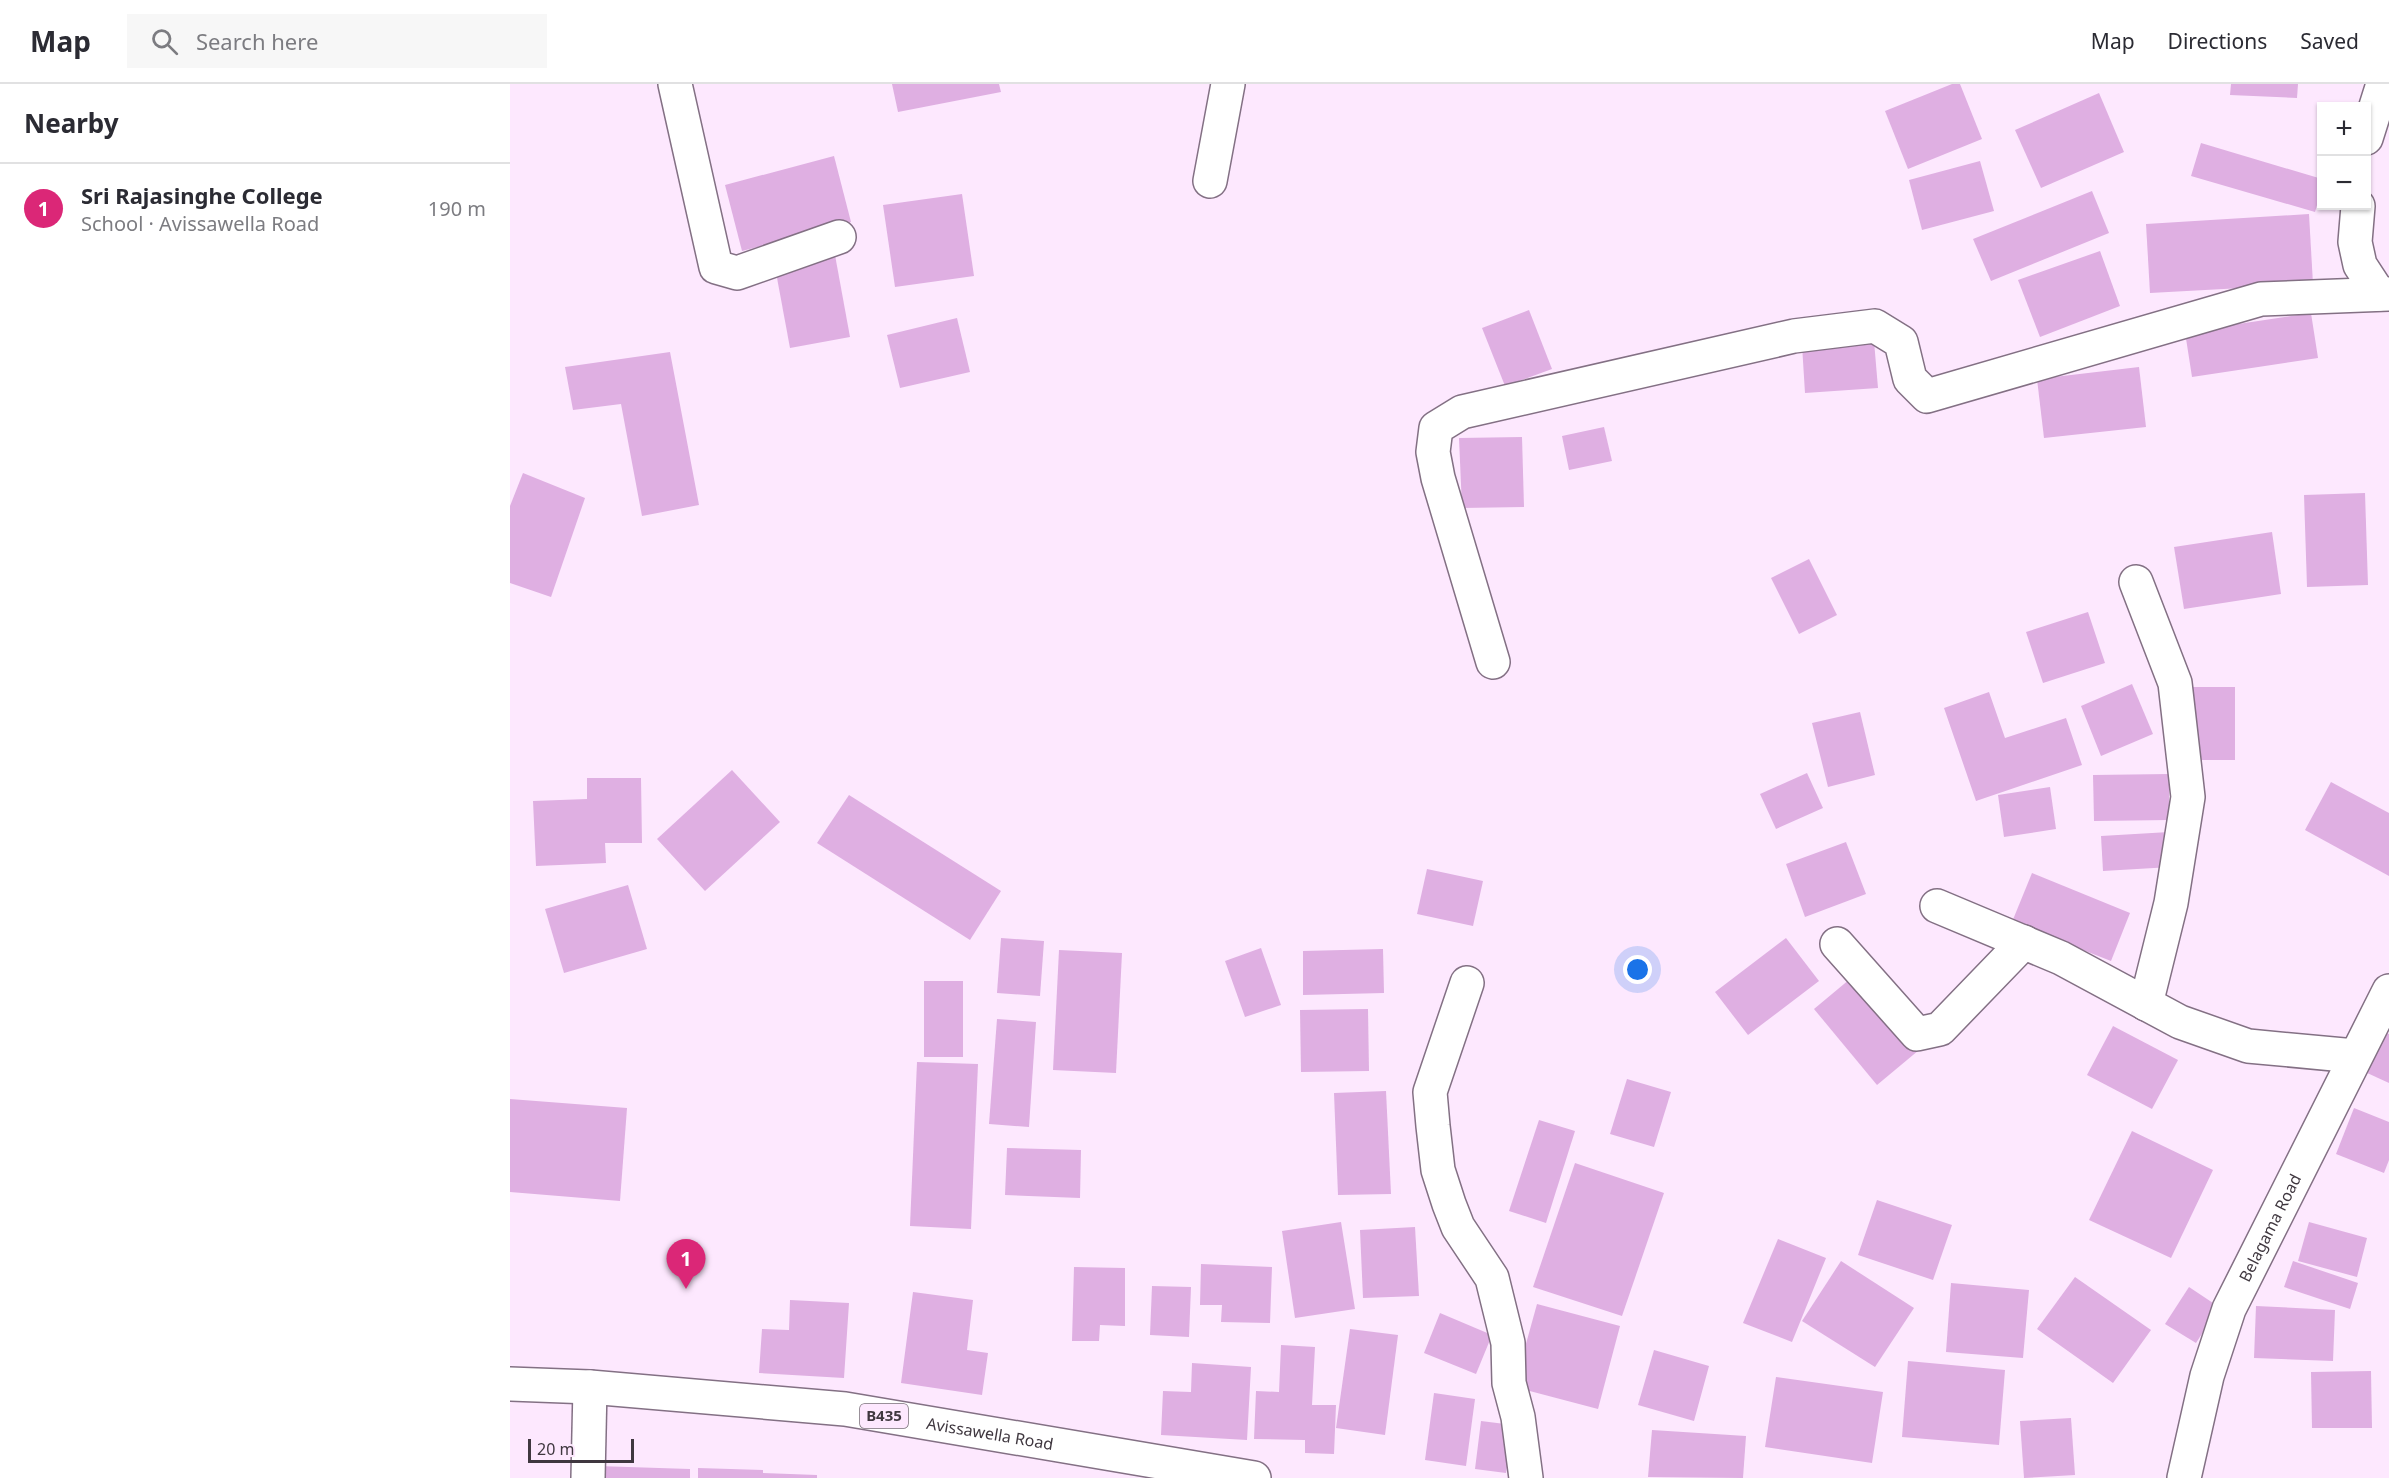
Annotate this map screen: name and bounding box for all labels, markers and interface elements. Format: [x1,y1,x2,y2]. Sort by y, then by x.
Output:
search box [127,14,547,68]
text: Map [30,22,91,60]
icon: search [148,25,181,58]
text: Search here [196,26,318,56]
text: Map [2091,27,2135,55]
text: Directions [2168,27,2267,55]
text: Saved [2300,27,2359,55]
map controls [2317,102,2371,210]
button: + [2317,102,2371,156]
text: Nearby [24,105,119,141]
button: − [2317,156,2371,210]
text: Sri Rajasinghe College [81,180,323,210]
text: 1 [38,195,49,222]
text: 190 m [428,195,486,222]
text: School · Avissawella Road [81,210,319,237]
your location [1623,955,1652,984]
street label: Belagama Road [2234,1170,2306,1285]
pin: 1 [666,1240,705,1289]
road number: B435 [860,1404,908,1428]
street label: Avissawella Road [925,1412,1055,1455]
scale bar [528,1436,634,1464]
text: 20 m [537,1438,574,1460]

